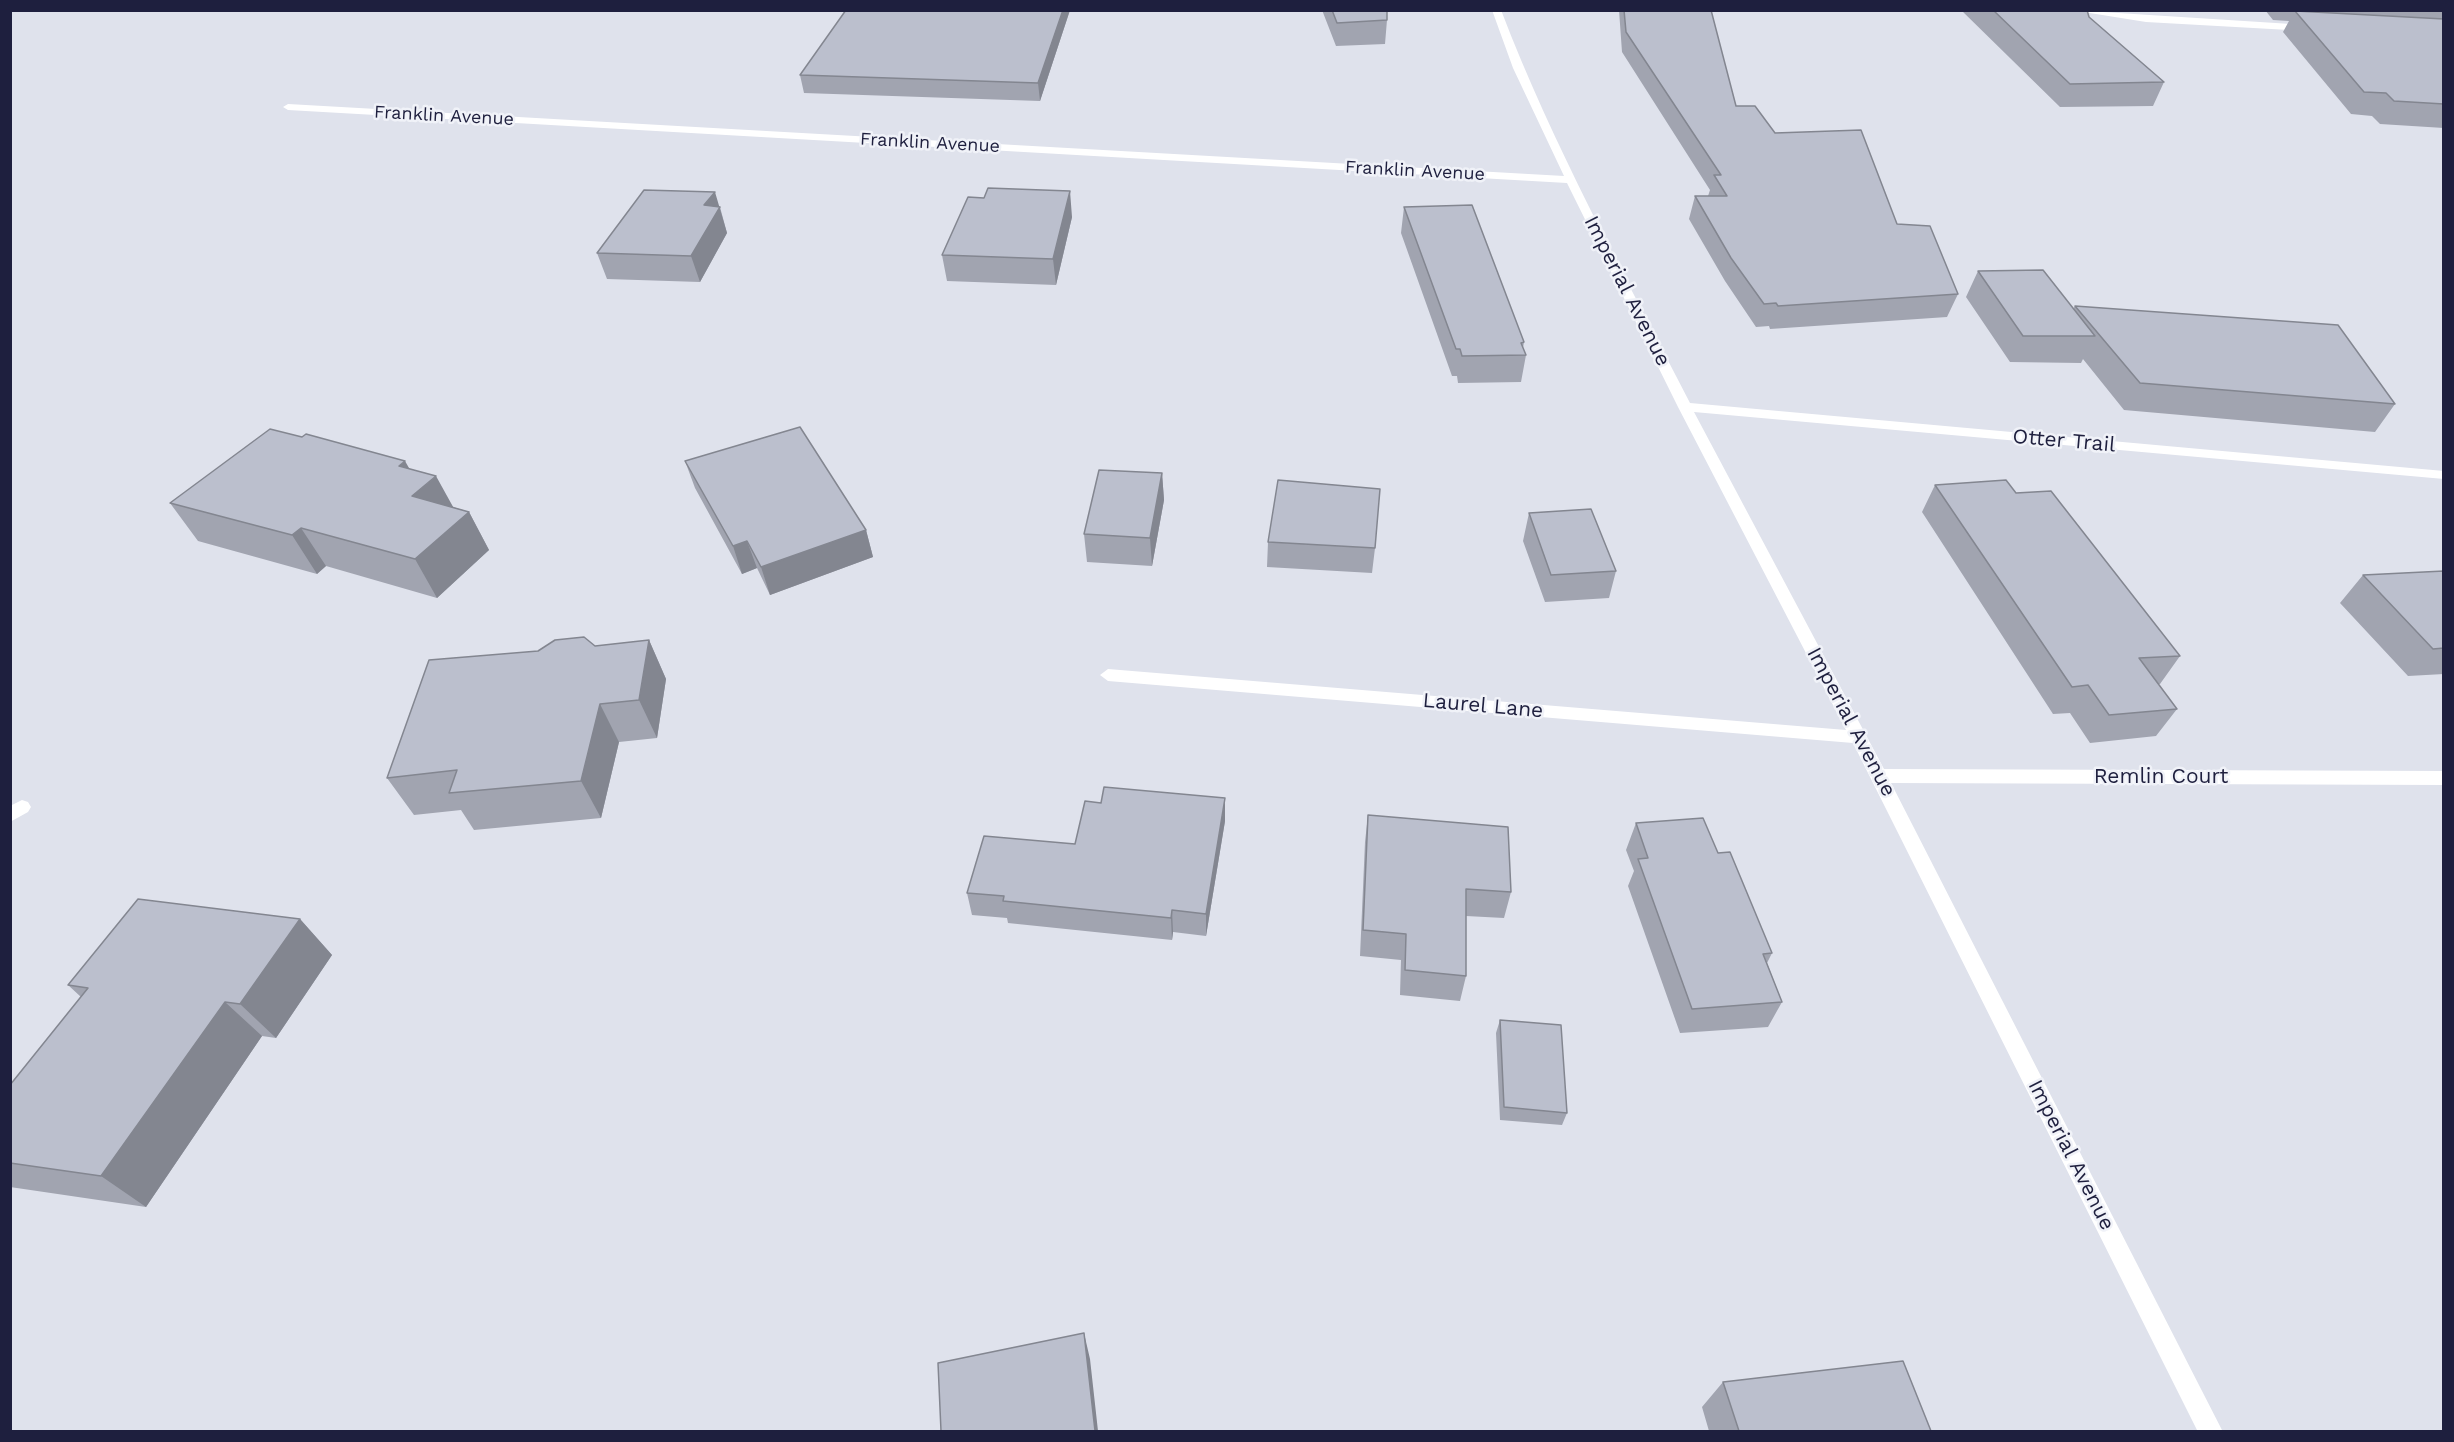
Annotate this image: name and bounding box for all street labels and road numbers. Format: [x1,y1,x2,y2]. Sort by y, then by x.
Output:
street label: Franklin Avenue [373,102,515,130]
street label: Franklin Avenue [859,129,1001,157]
street label: Franklin Avenue [1344,157,1486,185]
street label: Imperial Avenue [1578,212,1676,370]
street label: Otter Trail [2011,424,2117,458]
street label: Imperial Avenue [1801,643,1901,801]
street label: Laurel Lane [1422,688,1544,724]
street label: Remlin Court [2094,764,2228,790]
street label: Imperial Avenue [2022,1076,2120,1234]

